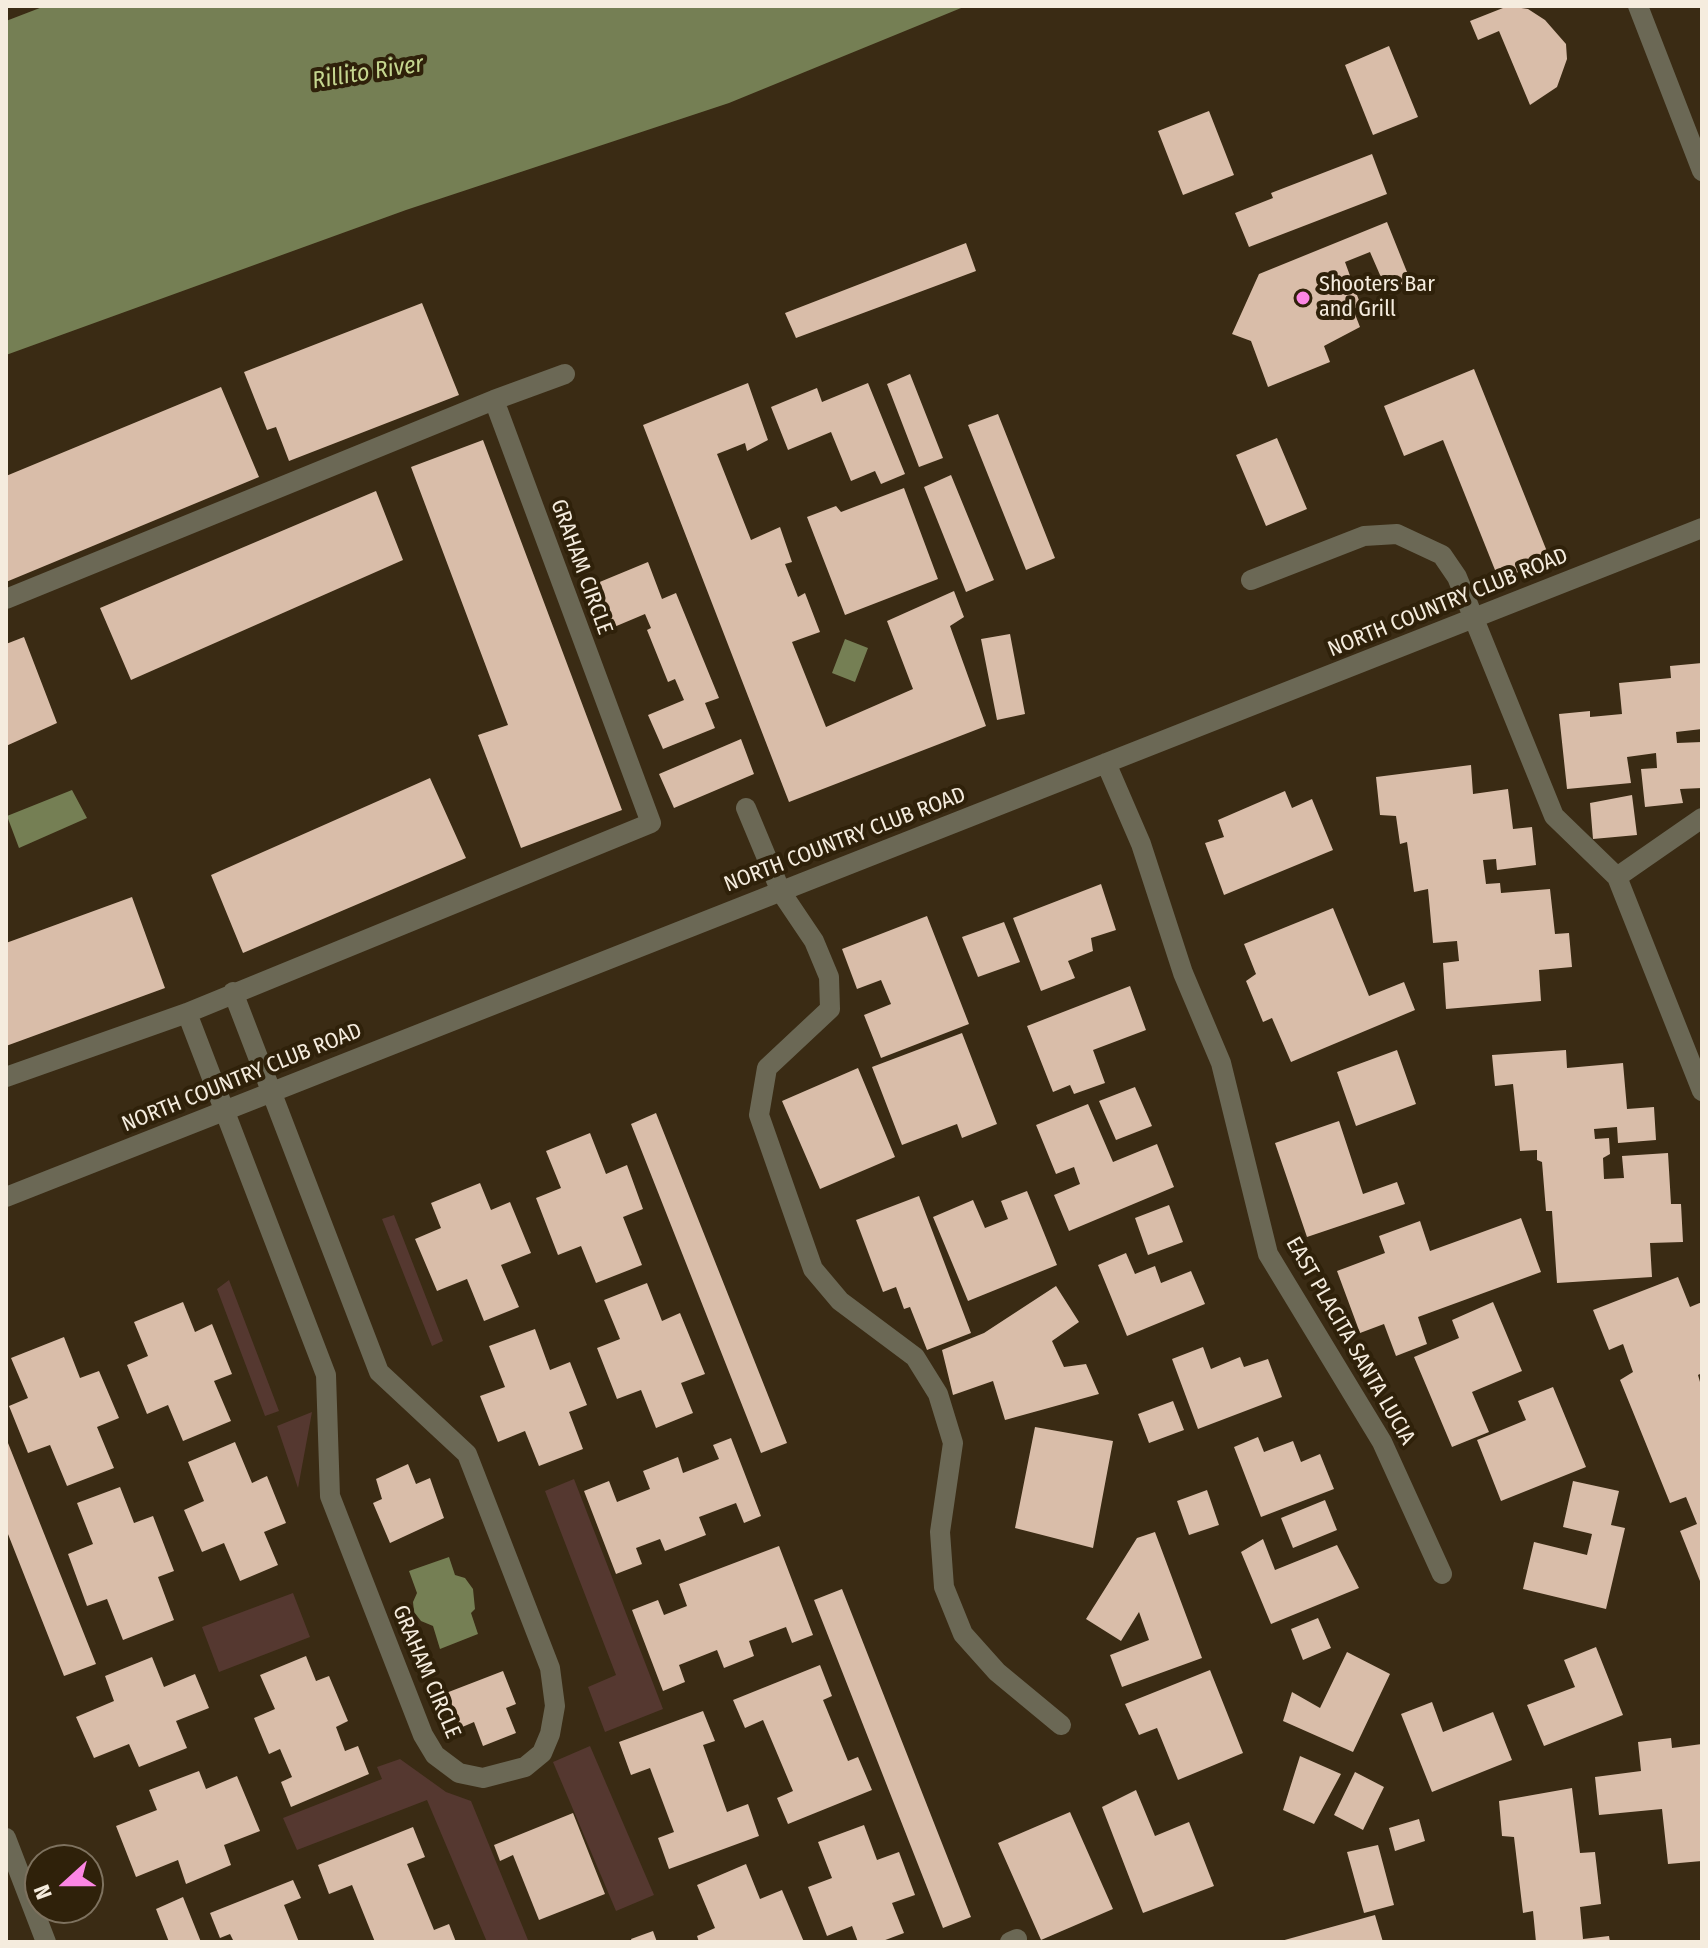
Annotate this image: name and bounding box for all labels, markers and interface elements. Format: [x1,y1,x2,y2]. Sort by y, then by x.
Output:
water label: Rillito River [310,50,426,96]
place label: Shooters Bar and Grill [1319,272,1435,324]
marker: Shooters Bar and Grill [1294,289,1312,307]
street label: GRAHAM CIRCLE [544,496,618,638]
street label: NORTH COUNTRY CLUB ROAD [1324,543,1572,663]
street label: NORTH COUNTRY CLUB ROAD [721,782,969,898]
street label: NORTH COUNTRY CLUB ROAD [118,1018,366,1138]
street label: EAST PLACITA SANTA LUCIA [1280,1233,1420,1449]
street label: GRAHAM CIRCLE [386,1602,466,1742]
north arrow [24,1844,104,1924]
text: N [28,1881,58,1903]

